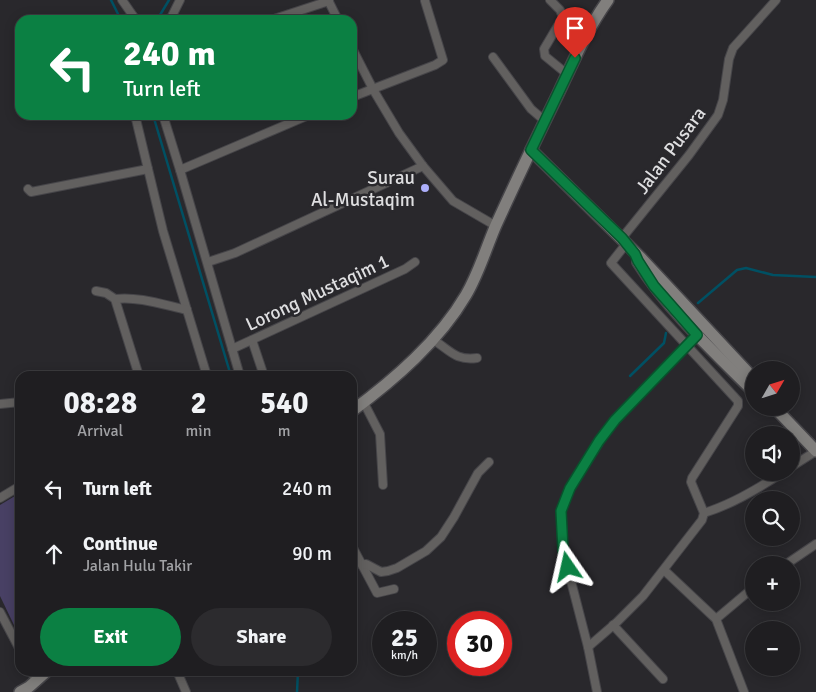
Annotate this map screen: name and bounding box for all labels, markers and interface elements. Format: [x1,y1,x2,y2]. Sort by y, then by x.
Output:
pin [554,7,596,58]
icon: arrive [561,14,589,42]
text: 240 m [123,32,216,75]
icon: left [40,35,105,100]
text: Turn left [123,75,201,102]
street label: Jalan Pusara [630,102,711,199]
place label: Surau Al-Mustaqim [311,166,415,212]
marker: Surau Al-Mustaqim [419,182,431,194]
street label: Lorong Mustaqim 1 [242,249,393,337]
north arrow [745,361,800,416]
map controls [745,361,800,676]
text: 08:28 [63,385,137,422]
text: 2 [190,385,207,422]
text: 540 [260,385,308,422]
text: Arrival [77,421,123,441]
text: min [186,421,211,441]
text: m [278,421,291,441]
button: sound [745,426,800,481]
icon: left [40,475,68,503]
text: Turn left [83,477,152,501]
text: 240 m [282,477,332,501]
button: search [745,491,800,546]
text: Continue [83,532,158,556]
icon: ahead [40,540,68,568]
position arrow [541,540,593,592]
text: 90 m [292,542,332,566]
text: Jalan Hulu Takir [83,556,192,576]
button: + [745,556,800,611]
button: Exit [40,608,181,666]
button: Share [191,608,332,666]
speed limit sign: 30 [447,611,512,676]
button: − [745,621,800,676]
text: 25 [391,622,418,653]
text: km/h [391,648,418,663]

